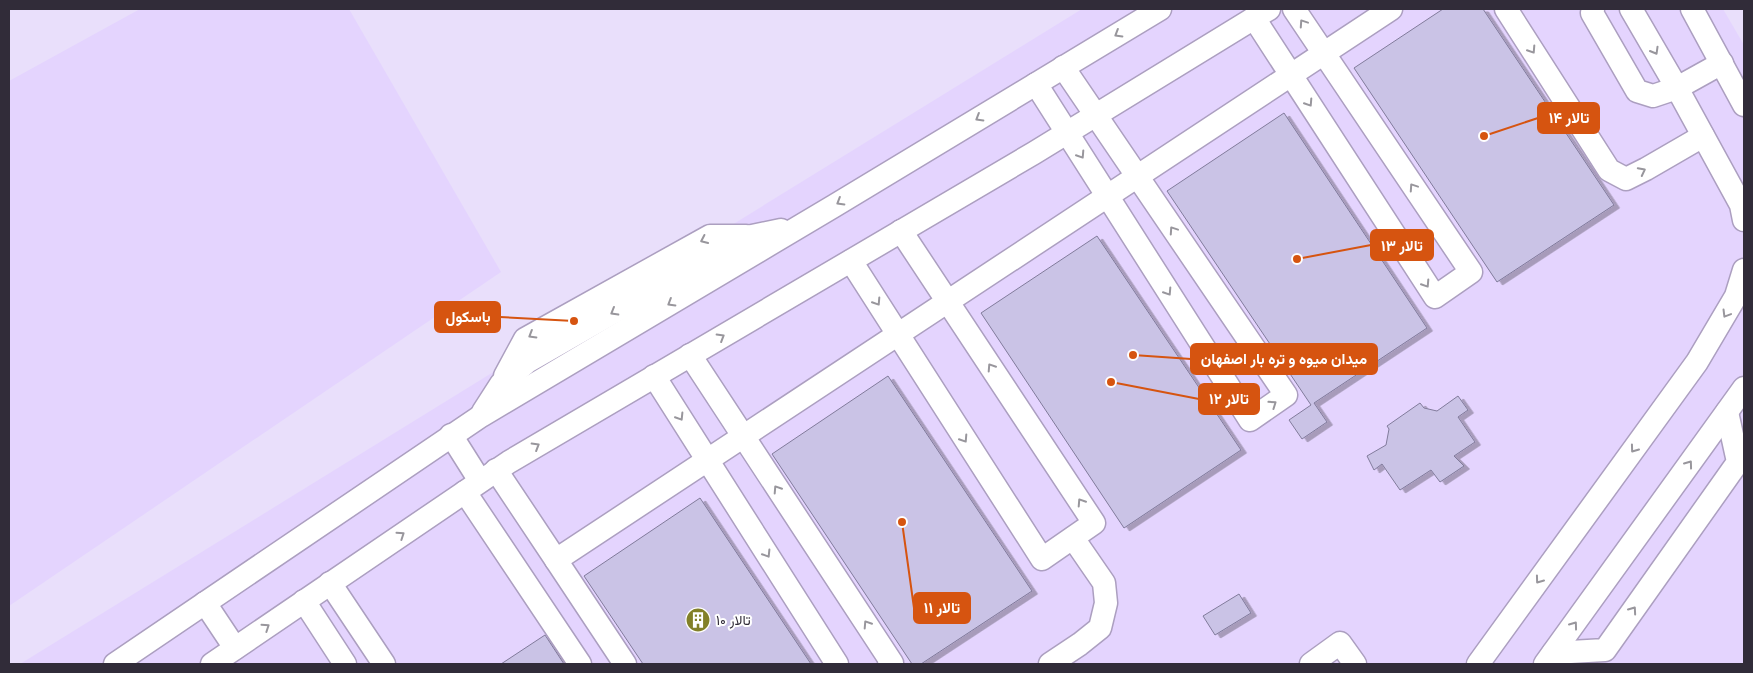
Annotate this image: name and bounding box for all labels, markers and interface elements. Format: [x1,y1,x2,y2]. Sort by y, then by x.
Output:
one-way arrow [1300,19,1309,28]
one-way arrow [1115,28,1124,37]
one-way arrow [1526,44,1535,53]
one-way arrow [1649,46,1659,55]
one-way arrow [1303,98,1313,107]
callout: تالار ۱۴ [1538,103,1599,133]
text: تالار ۱۴ [1549,109,1589,127]
one-way arrow [976,112,985,122]
one-way arrow [1074,149,1084,158]
one-way arrow [1637,167,1646,177]
one-way arrow [1410,183,1419,192]
one-way arrow [837,196,846,206]
one-way arrow [1170,226,1179,236]
callout: تالار ۱۳ [1371,230,1433,260]
one-way arrow [701,234,710,244]
text: تالار ۱۳ [1381,237,1423,255]
one-way arrow [1420,278,1429,287]
one-way arrow [1162,286,1171,295]
one-way arrow [870,296,880,305]
one-way arrow [667,297,676,307]
callout: باسكول [435,302,500,332]
one-way arrow [610,306,619,316]
text: باسكول [445,308,491,326]
one-way arrow [1722,309,1732,318]
one-way arrow [528,329,537,339]
one-way arrow [716,333,725,343]
callout: میدان میوه و تره بار اصفهان [1191,344,1377,374]
text: میدان میوه و تره بار اصفهان [1201,350,1367,368]
one-way arrow [988,363,997,372]
callout: تالار ۱۲ [1199,384,1259,414]
text: تالار ۱۲ [1209,390,1249,408]
one-way arrow [1267,401,1277,410]
one-way arrow [674,412,683,421]
one-way arrow [958,433,968,442]
one-way arrow [531,442,540,452]
one-way arrow [1631,443,1641,452]
one-way arrow [1683,460,1692,470]
one-way arrow [774,485,783,494]
one-way arrow [1077,499,1087,508]
one-way arrow [395,532,404,541]
one-way arrow [761,549,771,558]
one-way arrow [1536,574,1545,584]
callout: تالار ۱۱ [914,593,970,623]
text: تالار ۱۱ [924,599,960,617]
building icon: تالار ۱۰ [685,607,711,633]
one-way arrow [1628,607,1636,616]
place label: تالار ۱۰ [716,612,751,629]
one-way arrow [863,621,873,630]
one-way arrow [1568,621,1577,631]
one-way arrow [261,624,270,633]

